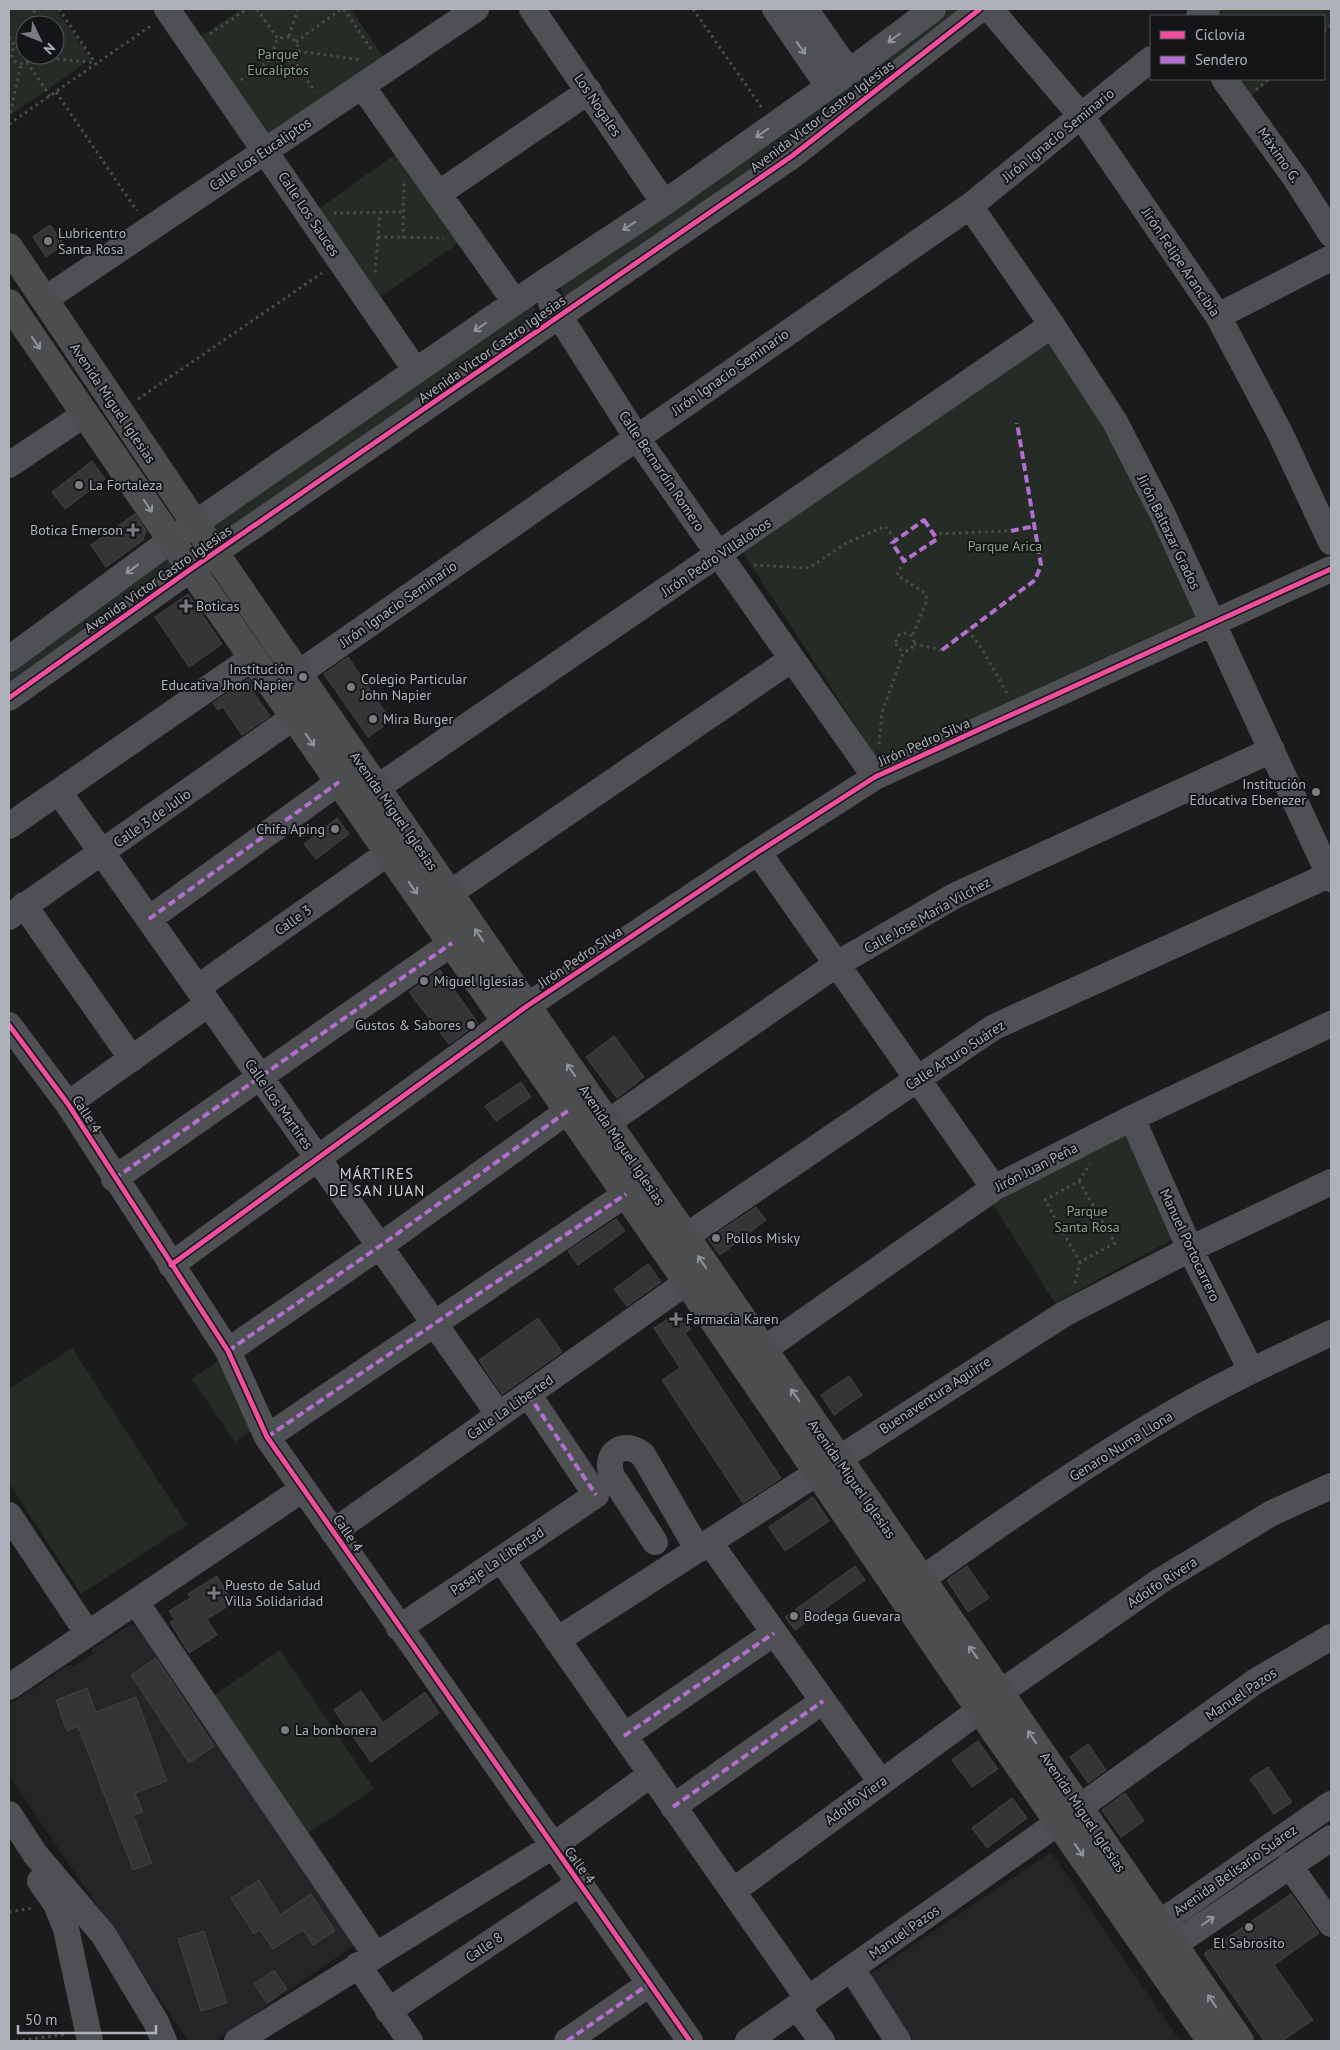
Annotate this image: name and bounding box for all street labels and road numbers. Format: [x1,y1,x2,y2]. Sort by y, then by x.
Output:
street label: Avenida Victor Castro Iglesias [746,56,898,176]
street label: Los Nogales [570,70,626,140]
street label: Jirón Ignacio Seminario [997,84,1118,186]
street label: Calle Los Eucaliptos [206,113,314,195]
street label: Máximo G. [1254,124,1304,186]
street label: Calle Los Sauces [274,168,344,260]
street label: Jirón Felipe Arancibia [1137,203,1224,320]
street label: Avenida Victor Castro Iglesias [415,291,569,407]
street label: Jirón Ignacio Seminario [667,325,792,420]
street label: Avenida Miguel Iglesias [66,339,160,467]
street label: Calle Bernardin Romero [615,407,709,535]
street label: Jirón Baltazar Grados [1133,471,1205,592]
street label: Jirón Pedro Villalobos [657,514,774,601]
street label: Avenida Victor Castro Iglesias [81,521,235,637]
street label: Jirón Ignacio Seminario [335,557,460,652]
street label: Jirón Pedro Silva [874,714,973,771]
street label: Avenida Miguel Iglesias [346,748,442,874]
street label: Calle 3 de Julio [110,785,194,851]
street label: Calle Jose Maria Vilchez [861,873,993,957]
street label: Calle 3 [271,901,315,939]
street label: Jirón Pedro Silva [533,922,626,993]
street label: Calle Arturo Suárez [902,1016,1008,1094]
street label: Calle Los Martires [241,1055,317,1153]
street label: Avenida Miguel Iglesias [575,1081,669,1209]
street label: Calle 4 [68,1092,106,1137]
street label: Jirón Juan Peña [991,1138,1080,1196]
street label: Manuel Portocarrero [1156,1186,1224,1304]
street label: Buenaventura Aguirre [876,1352,994,1438]
street label: Calle La Liberted [463,1371,557,1443]
street label: Genaro Numa Llona [1066,1407,1176,1485]
street label: Avenida Miguel Iglesias [804,1416,900,1542]
street label: Calle 4 [329,1511,367,1555]
street label: Pasaje La Libertad [447,1523,547,1599]
street label: Adolfo Rivera [1123,1553,1201,1611]
street label: Manuel Pazos [1202,1664,1280,1724]
street label: Avenida Miguel Iglesias [1036,1748,1130,1876]
street label: Adolfo Viera [821,1771,891,1829]
street label: Avenida Belisario Suárez [1170,1821,1300,1919]
street label: Calle 4 [561,1843,600,1887]
street label: Manuel Pazos [865,1901,943,1963]
street label: Calle 8 [462,1928,506,1966]

